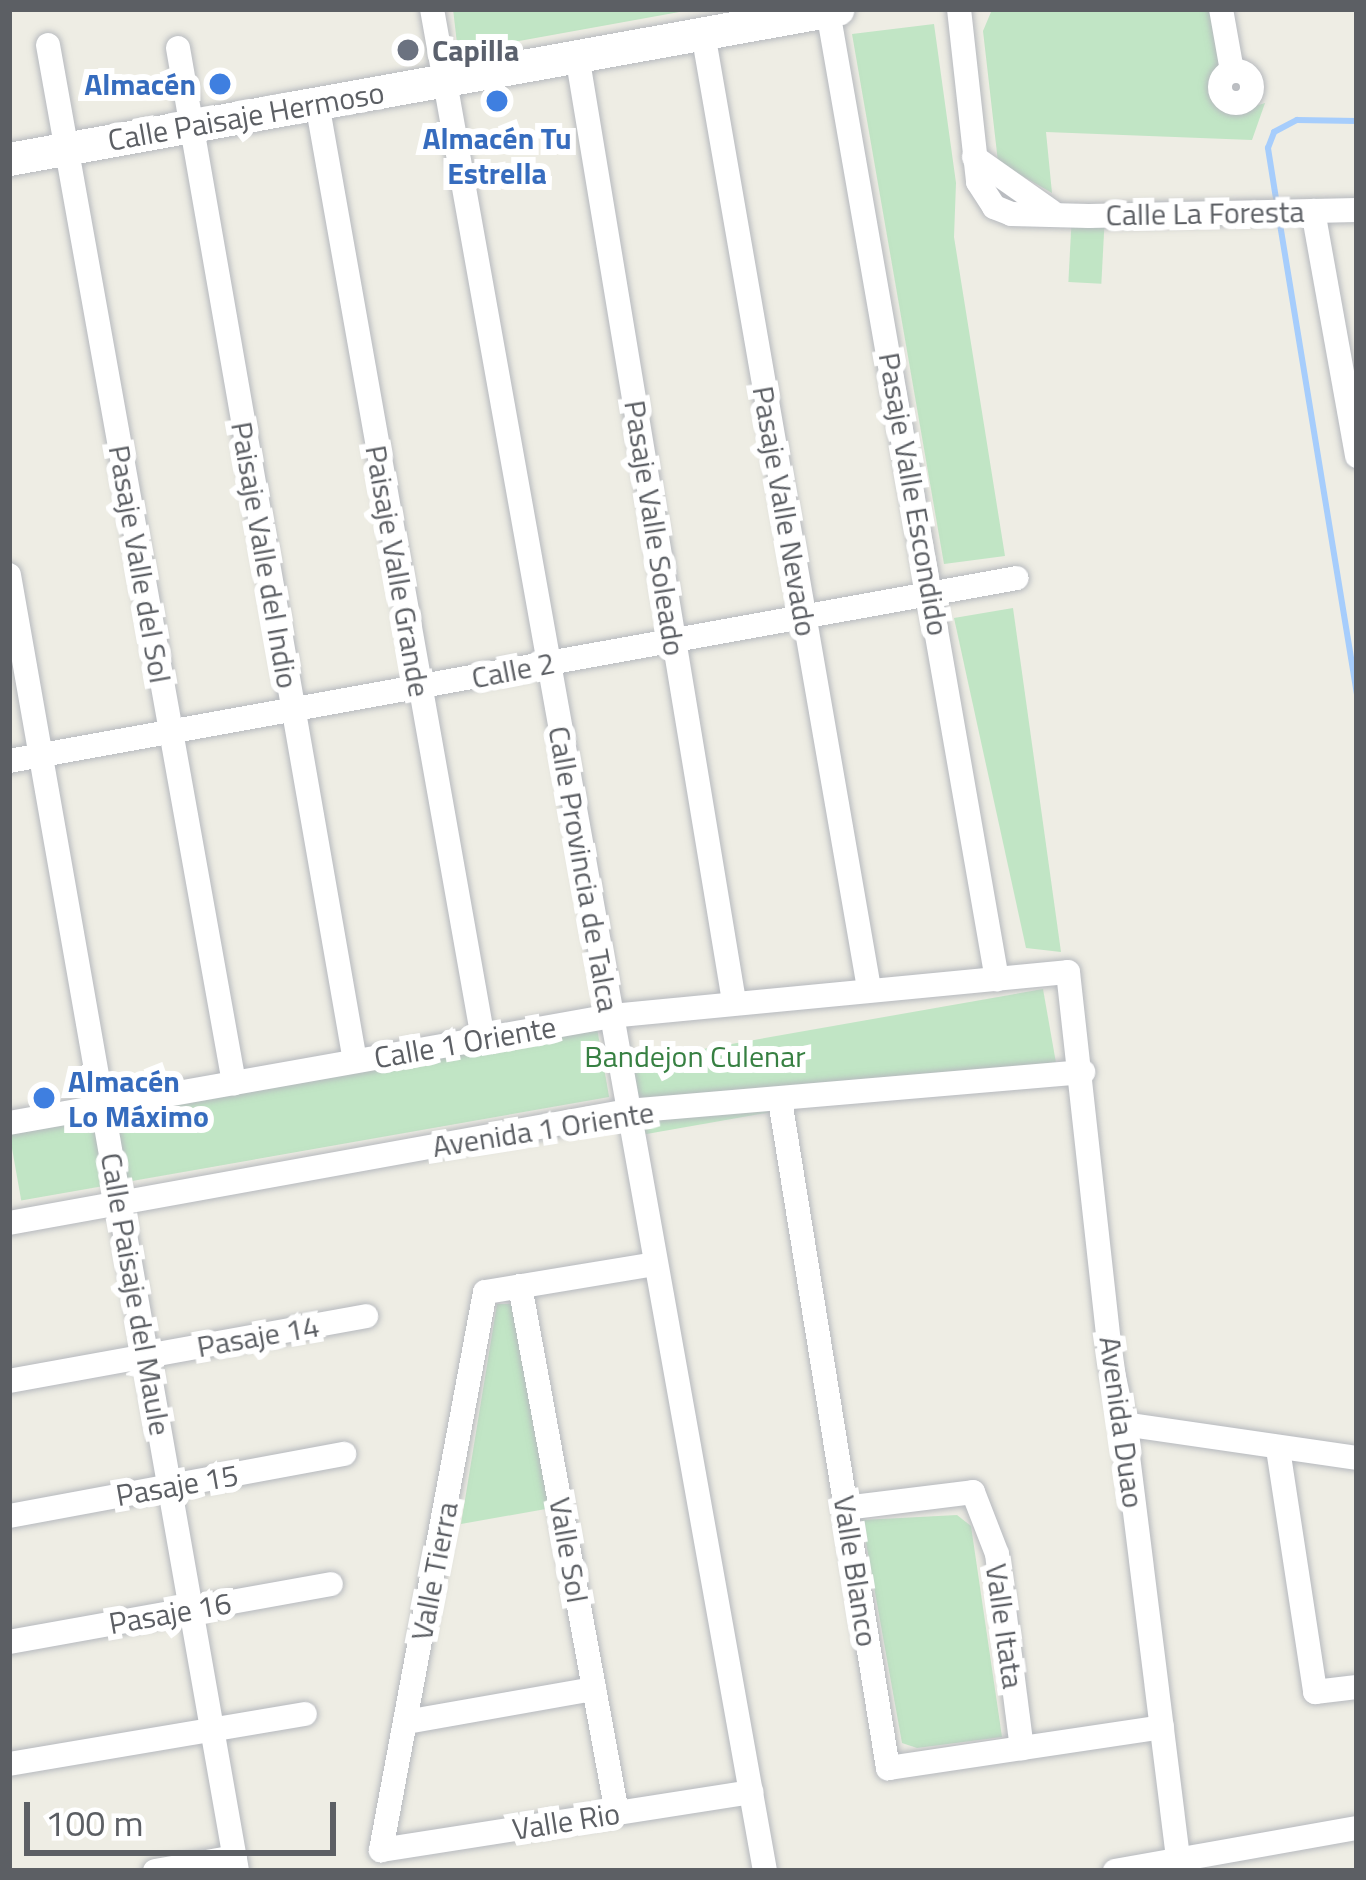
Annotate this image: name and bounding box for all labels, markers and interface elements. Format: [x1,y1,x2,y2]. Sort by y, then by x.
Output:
place label: Capilla [432,32,519,68]
marker: Capilla [395,37,421,63]
place label: Almacén [84,66,196,102]
marker: Almacén [207,71,233,97]
street label: Calle Paisaje Hermoso [105,74,387,158]
marker: Almacén Tu Estrella [484,88,510,114]
place label: Almacén Tu Estrella [422,120,572,190]
street label: Calle La Foresta [1105,193,1305,233]
street label: Pasaje Valle Escondido [871,350,957,638]
street label: Pasaje Valle Nevado [745,383,825,639]
street label: Pasaje Valle Soleado [617,398,693,658]
street label: Paisaje Valle del Indio [224,419,306,691]
street label: Pasaje Valle del Sol [101,442,179,686]
street label: Paisaje Valle Grande [358,442,438,700]
street label: Calle 2 [468,644,558,696]
street label: Calle Provincia de Talca [541,723,627,1015]
street label: Calle 1 Oriente [371,1008,559,1076]
park label: Bandejon Culenar [584,1038,806,1074]
place label: Almacén Lo Máximo [68,1063,209,1134]
marker: Almacén Lo Máximo [31,1085,57,1111]
street label: Avenida 1 Oriente [430,1094,656,1164]
street label: Calle Paisaje del Maule [93,1150,179,1438]
street label: Pasaje 14 [194,1308,322,1364]
street label: Avenida Duao [1092,1334,1152,1510]
street label: Pasaje 15 [113,1457,241,1513]
street label: Valle Blanco [826,1493,886,1649]
street label: Valle Sol [542,1495,596,1605]
street label: Valle Tierra [403,1499,465,1643]
street label: Valle Itata [978,1561,1032,1691]
street label: Pasaje 16 [106,1585,234,1641]
scale bar [30,1778,342,1852]
text: 100 m [45,1795,144,1850]
street label: Valle Rio [510,1795,622,1847]

